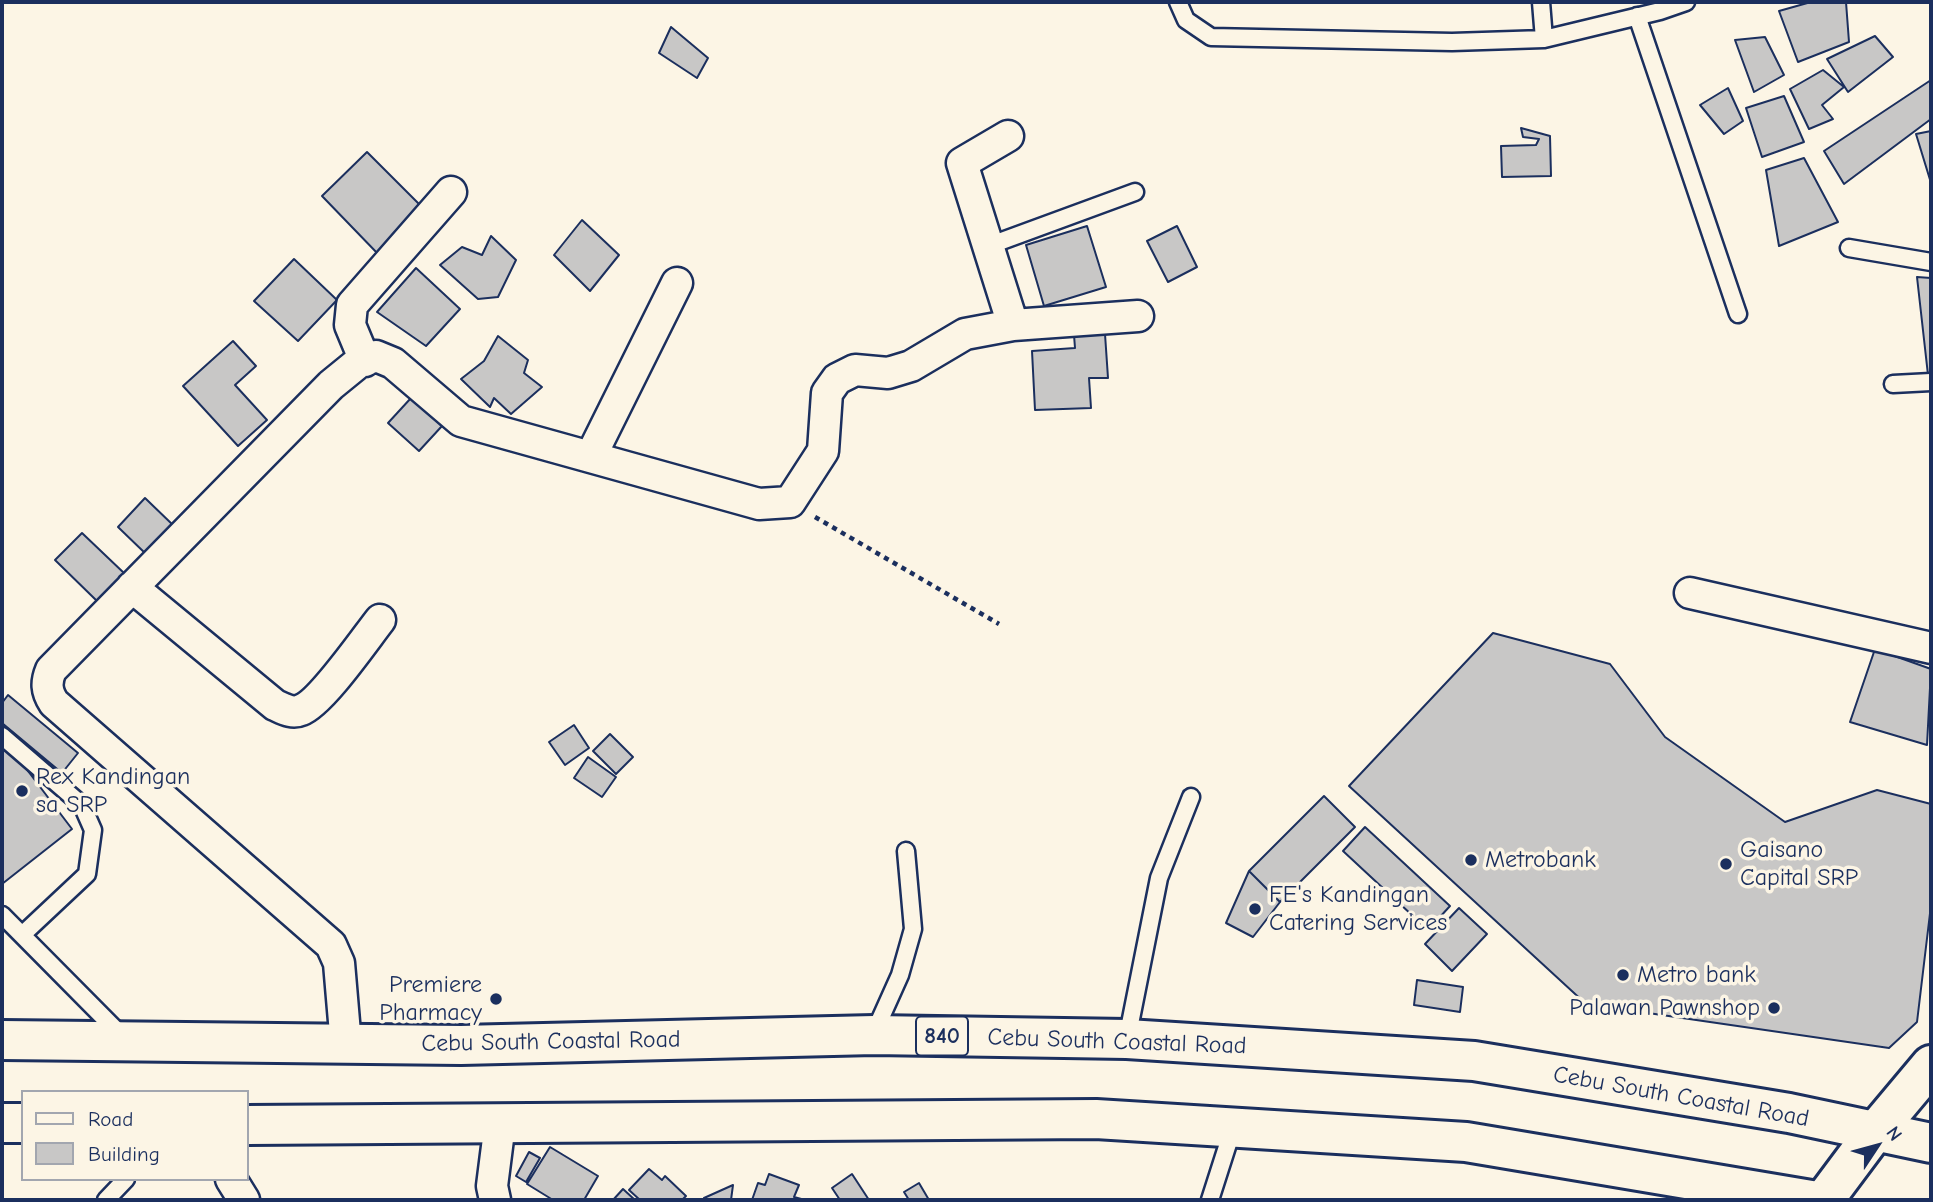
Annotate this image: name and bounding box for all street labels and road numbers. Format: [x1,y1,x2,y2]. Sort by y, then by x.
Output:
road number: 840 [916,1016,968,1056]
street label: Cebu South Coastal Road [987,1023,1247,1061]
street label: Cebu South Coastal Road [421,1025,681,1059]
street label: Cebu South Coastal Road [1551,1060,1811,1134]

